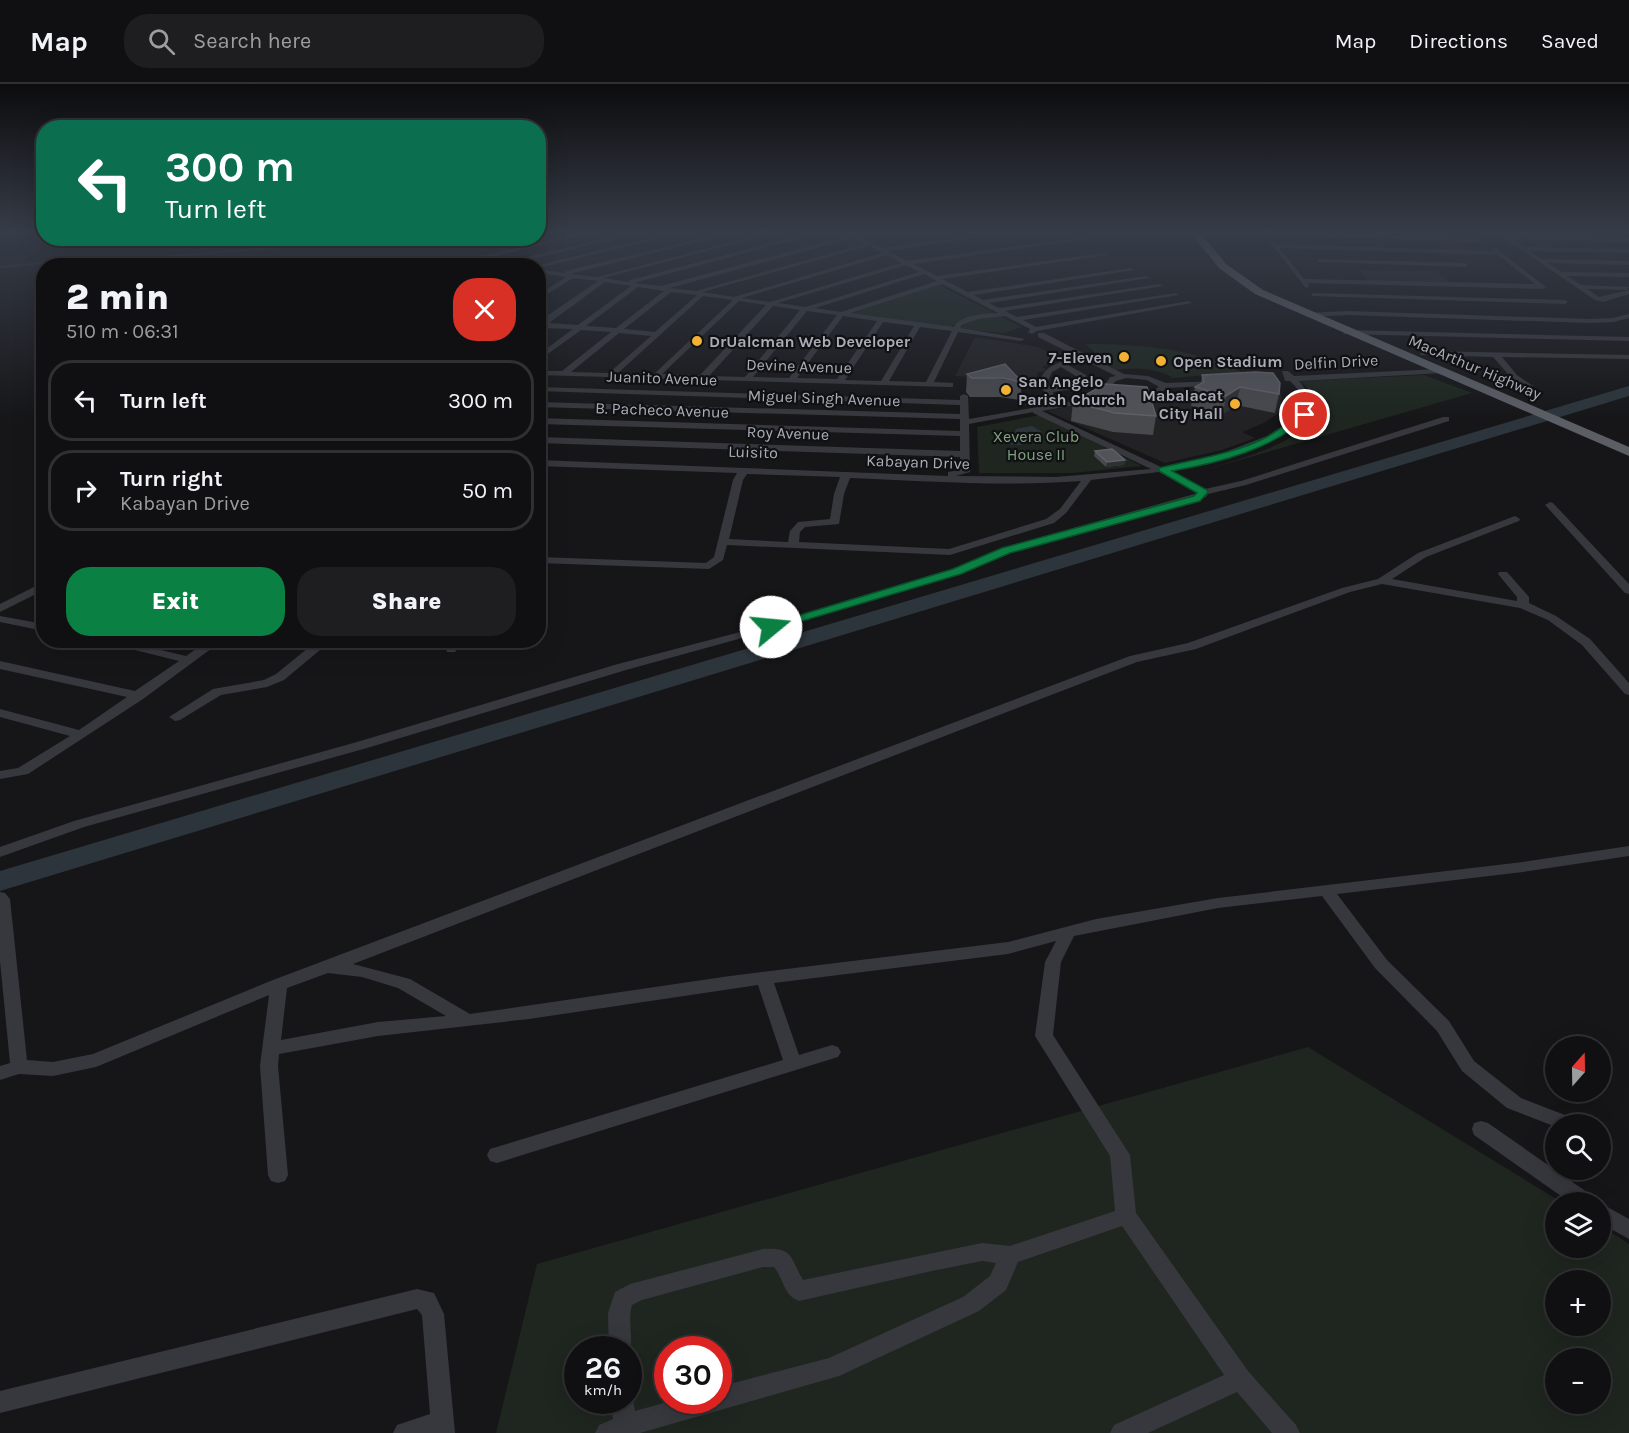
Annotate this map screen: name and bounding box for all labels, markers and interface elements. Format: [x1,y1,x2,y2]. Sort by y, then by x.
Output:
search box [124,14,544,68]
text: Map [30,25,88,58]
icon: search [145,25,178,58]
text: Search here [193,28,311,54]
text: Map [1335,29,1376,53]
text: Directions [1409,29,1508,53]
text: Saved [1541,29,1599,53]
text: 300 m [165,142,295,192]
icon: left [66,144,144,222]
text: Turn left [165,193,266,225]
text: 2 min [66,276,169,318]
button: close [453,278,516,341]
text: 510 m · 06:31 [66,320,179,343]
street label: MacArthur Highway [1406,330,1545,404]
place label: DrUalcman Web Developer [709,332,911,351]
marker: DrUalcman Web Developer [690,334,704,348]
place label: 7-Eleven [1049,348,1112,367]
marker: 7-Eleven [1117,350,1131,364]
street label: Delfin Drive [1293,350,1379,374]
place label: Open Stadium [1173,352,1282,371]
marker: Open Stadium [1154,354,1168,368]
street label: Devine Avenue [746,355,852,377]
street label: Juanito Avenue [606,367,718,389]
place label: San Angelo Parish Church [1018,372,1126,409]
marker: San Angelo Parish Church [999,383,1013,397]
icon: left [69,384,102,417]
street label: Miguel Singh Avenue [747,386,901,410]
place label: Mabalacat City Hall [1142,386,1223,423]
text: Turn left [120,388,207,414]
text: 300 m [448,388,513,414]
pin [1279,389,1330,440]
marker: Mabalacat City Hall [1228,397,1242,411]
street label: B. Pacheco Avenue [595,398,729,422]
icon: arrive [1288,398,1321,431]
street label: Roy Avenue [746,422,830,444]
park label: Xevera Club House II [993,427,1079,464]
street label: Luisito [728,442,778,462]
street label: Kabayan Drive [866,451,970,473]
text: Turn right [120,466,223,492]
icon: right [69,474,102,507]
text: 50 m [462,478,513,504]
text: Kabayan Drive [120,492,250,515]
button: Exit [66,567,285,636]
button: Share [297,567,516,636]
position arrow [739,595,803,659]
north arrow [1545,1036,1611,1102]
map controls [1545,1036,1611,1414]
button: search [1545,1114,1611,1180]
button: layers [1545,1192,1611,1258]
button: + [1545,1270,1611,1336]
speed limit sign: 30 [654,1336,732,1414]
button: − [1545,1348,1611,1414]
text: 26 [585,1350,621,1386]
text: km/h [584,1381,622,1399]

